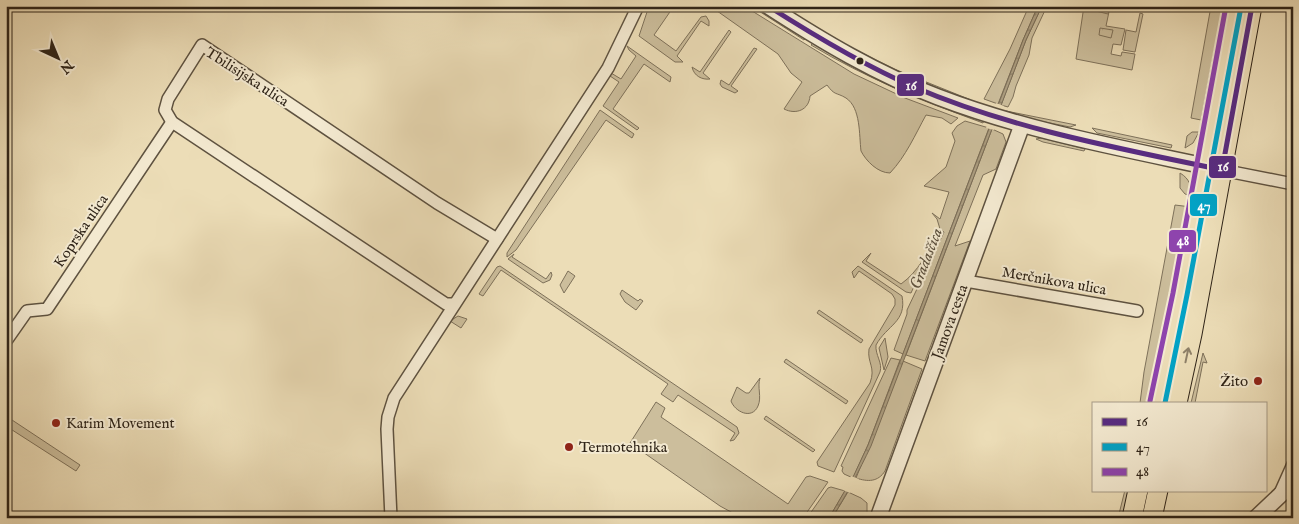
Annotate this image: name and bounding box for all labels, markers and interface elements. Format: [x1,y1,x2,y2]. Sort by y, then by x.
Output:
north arrow [32,32,82,82]
street label: Tbilisijska ulica [202,43,293,111]
text: N [56,55,78,77]
unlabelled marker [855,56,865,66]
line badge: 16 [896,73,925,97]
text: 16 [905,77,918,95]
line badge: 16 [1208,155,1237,179]
text: 16 [1217,158,1230,176]
street label: Koprska ulica [50,190,113,271]
line badge: 47 [1189,193,1218,217]
text: 47 [1198,197,1211,215]
water label: Gradaščica [906,226,948,292]
line badge: 48 [1168,229,1197,253]
text: 48 [1177,232,1190,250]
street label: Merčnikova ulica [1000,262,1108,300]
street label: Jamova cesta [927,281,972,364]
one-way arrow [1183,348,1192,364]
place label: Žito [1220,372,1248,391]
marker: Žito [1252,375,1264,387]
legend [1092,402,1266,492]
text: 16 [1136,412,1149,431]
place label: Karim Movement [66,414,175,433]
marker: Karim Movement [50,417,62,429]
place label: Termotehnika [579,438,668,457]
text: 47 [1136,438,1150,457]
marker: Termotehnika [563,441,575,453]
text: 48 [1136,462,1149,481]

